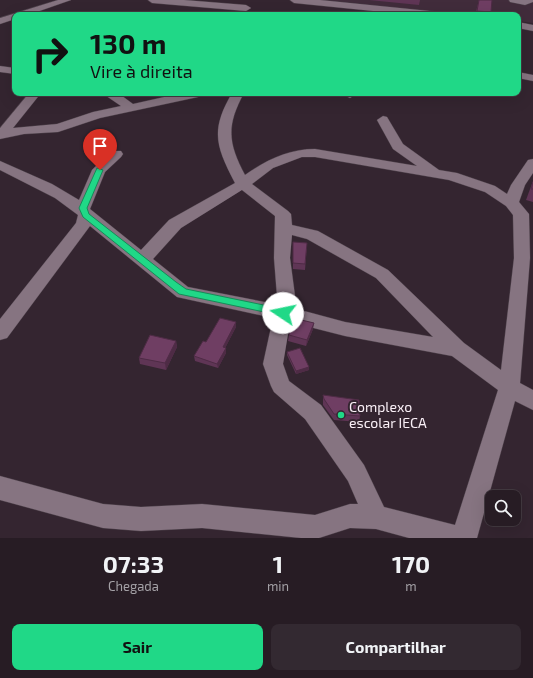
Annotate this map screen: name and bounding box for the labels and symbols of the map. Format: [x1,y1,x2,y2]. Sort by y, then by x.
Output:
pin [83,129,117,170]
position arrow [262,292,304,334]
place label: Complexo escolar IECA [349,398,427,431]
marker: Complexo escolar IECA [336,410,346,420]

